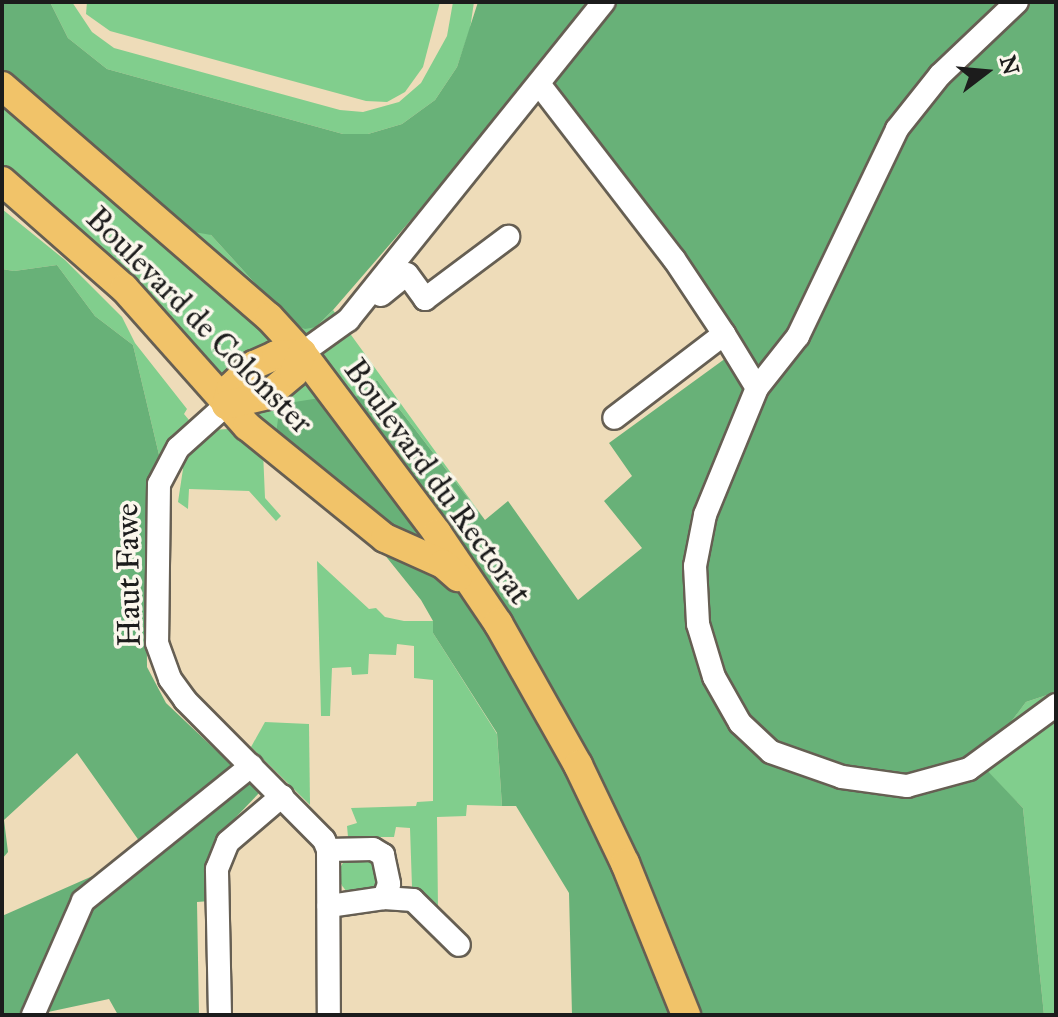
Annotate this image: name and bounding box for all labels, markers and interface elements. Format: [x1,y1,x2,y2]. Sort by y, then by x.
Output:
north arrow [946,32,1026,112]
text: N [994,53,1025,78]
street label: Boulevard de Colonster [78,200,320,442]
street label: Boulevard du Rectorat [335,352,539,612]
street label: Haut Fawe [109,503,149,647]

